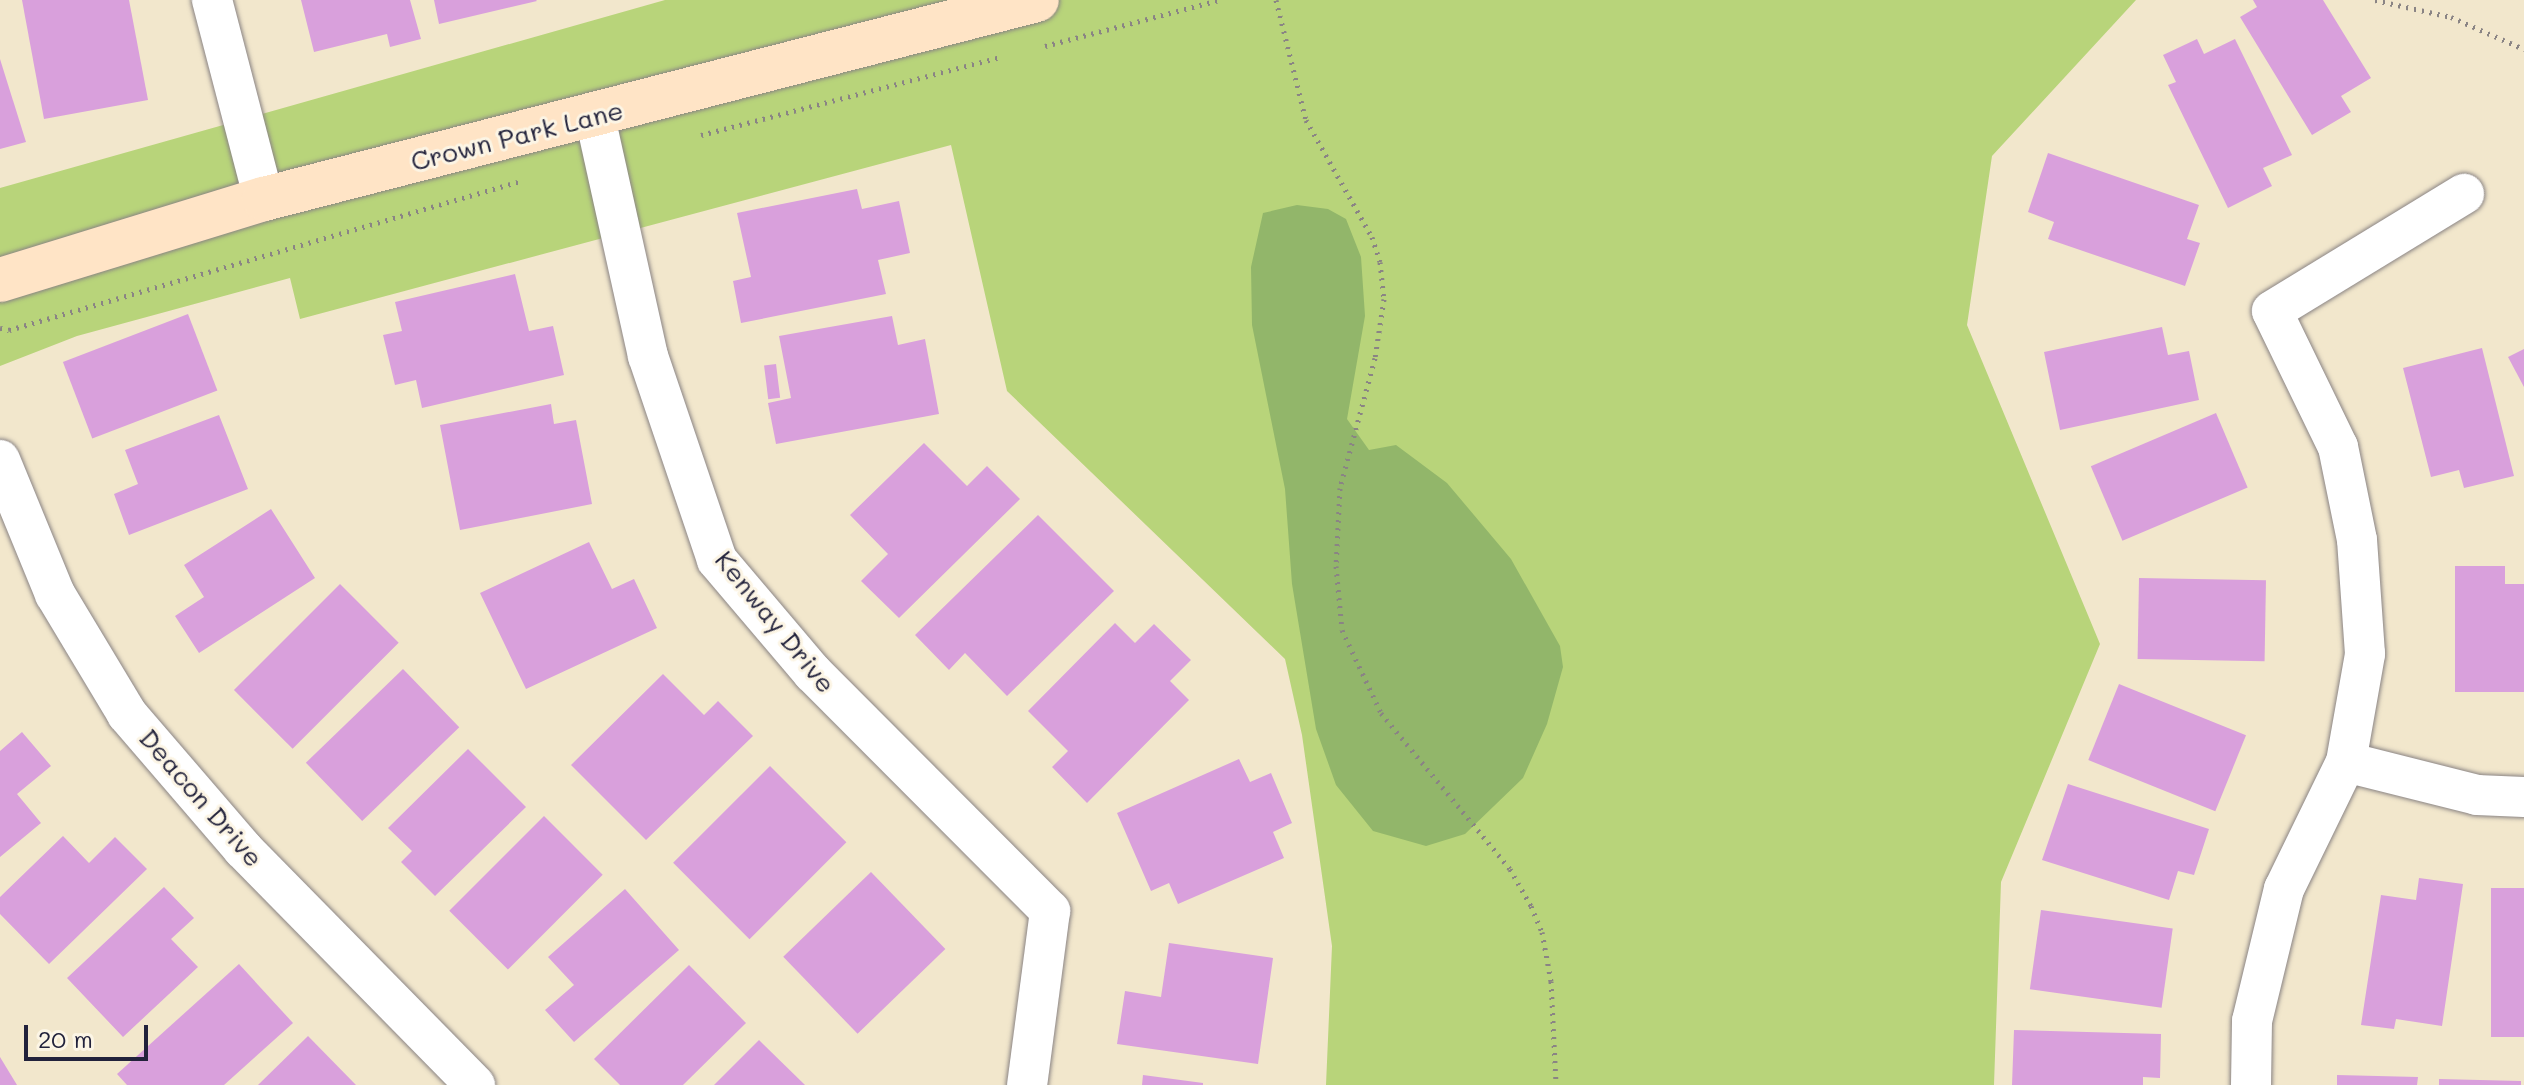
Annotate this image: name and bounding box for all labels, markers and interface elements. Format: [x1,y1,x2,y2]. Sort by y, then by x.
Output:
street label: Crown Park Lane [408,95,626,177]
street label: Kenway Drive [708,545,842,699]
street label: Deacon Drive [133,723,269,873]
scale bar [28,1009,152,1059]
text: 20 m [38,1023,93,1054]

